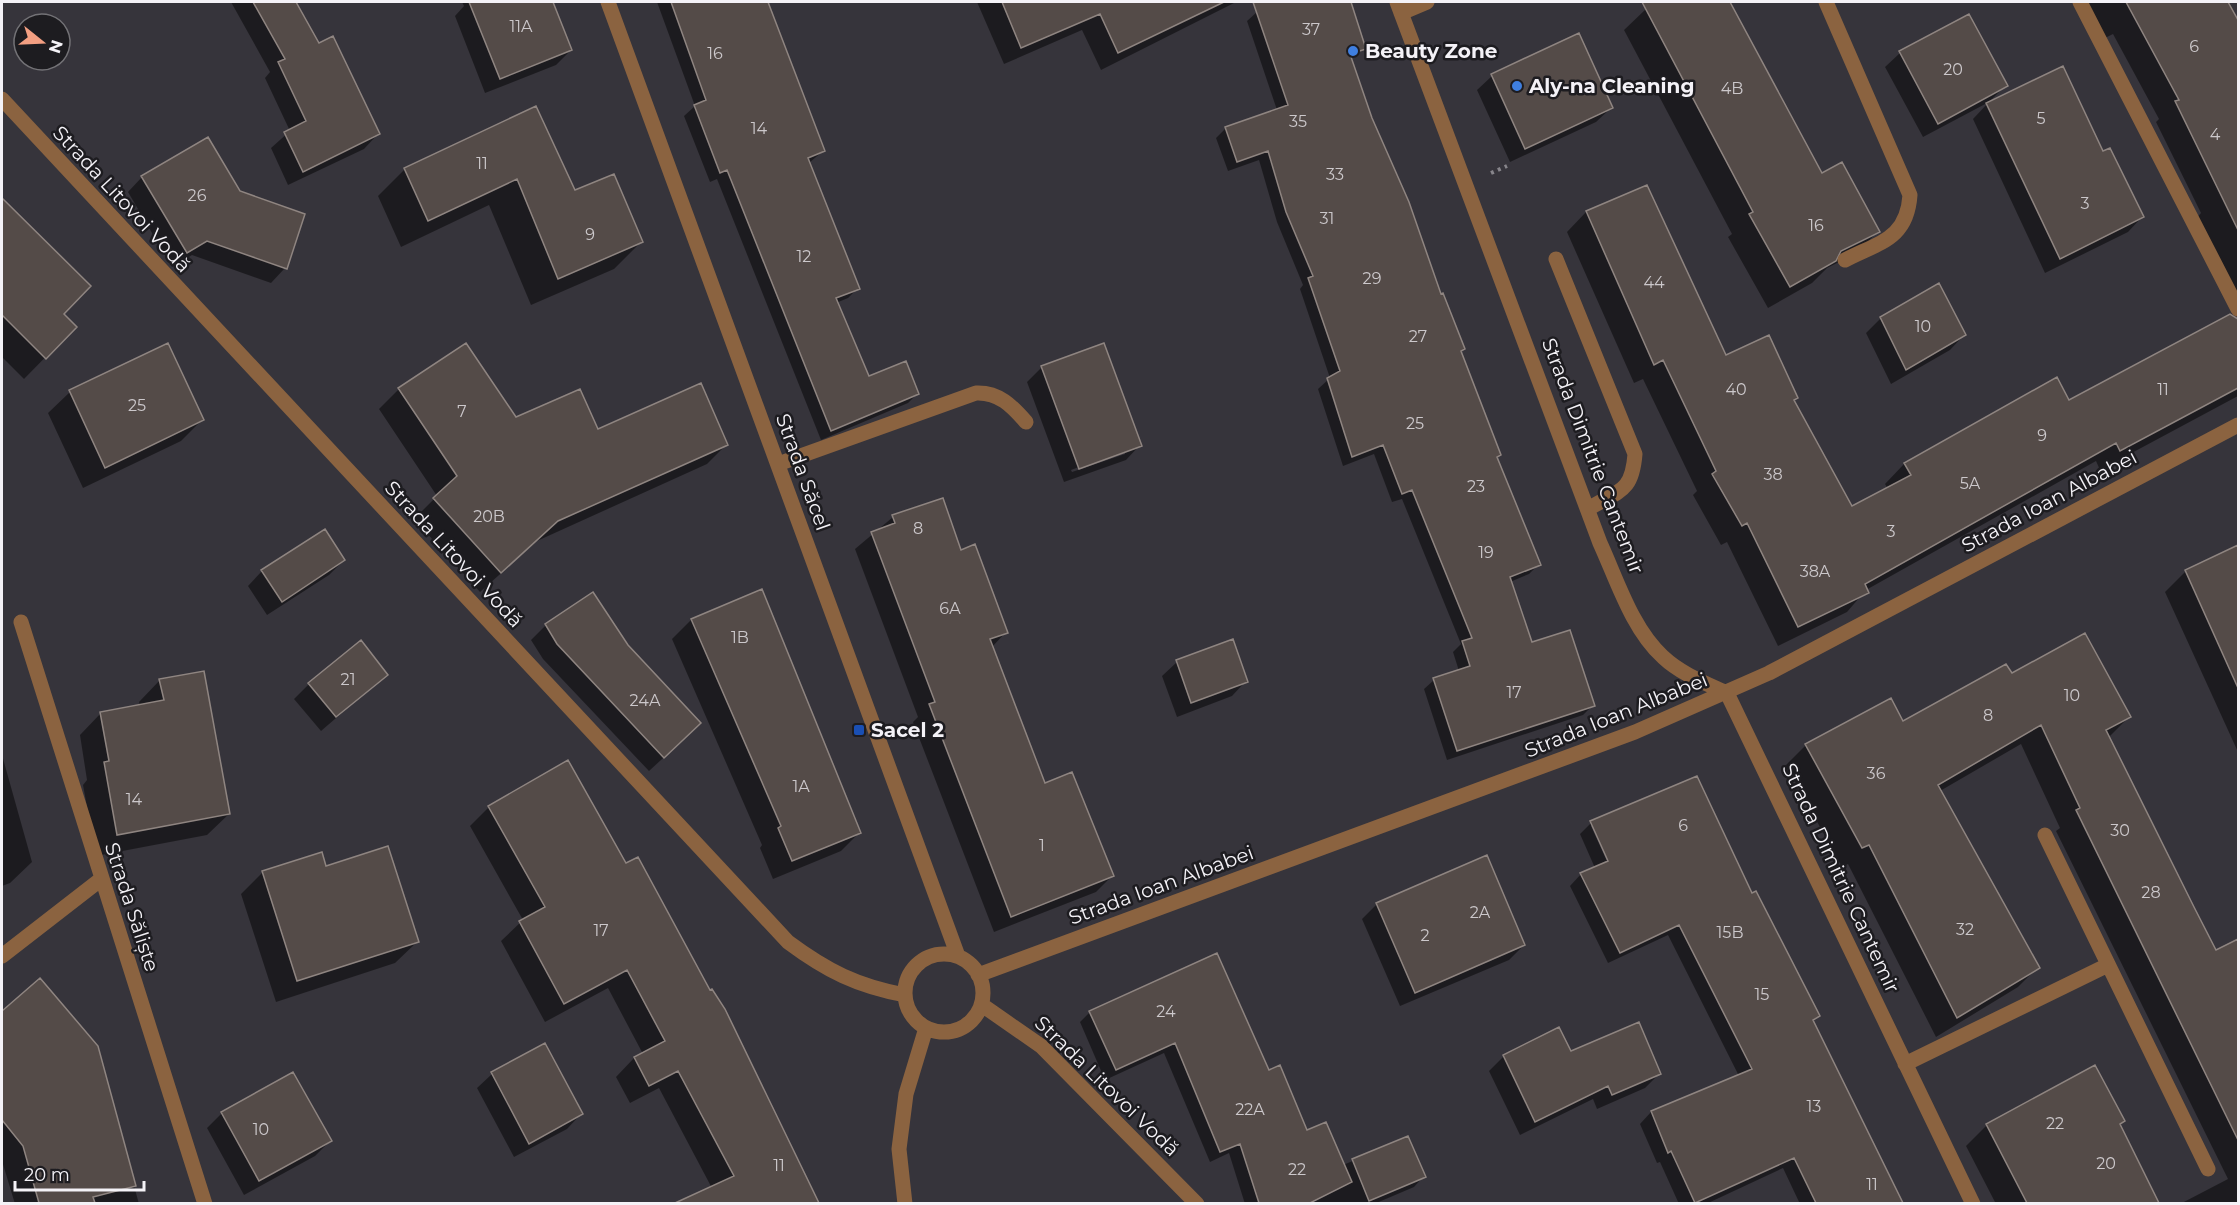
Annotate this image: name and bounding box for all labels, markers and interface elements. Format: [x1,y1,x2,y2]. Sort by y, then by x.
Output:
north arrow [12,12,72,72]
house number: 11A [509,17,533,36]
house number: 37 [1302,20,1320,39]
text: N [45,37,67,56]
house number: 6 [2189,37,2199,56]
place label: Beauty Zone [1365,39,1497,63]
house number: 16 [707,44,723,63]
marker: Beauty Zone [1346,44,1360,58]
house number: 20 [1943,60,1963,79]
place label: Aly-na Cleaning [1528,74,1694,98]
marker: Aly-na Cleaning [1510,79,1524,93]
house number: 4B [1721,79,1743,98]
house number: 5 [2036,109,2046,128]
house number: 35 [1289,112,1307,131]
house number: 14 [751,119,768,138]
street label: Strada Litovoi Vodă [48,121,196,277]
house number: 4 [2210,125,2221,144]
house number: 11 [476,154,488,173]
house number: 33 [1326,165,1344,184]
house number: 26 [188,186,207,205]
house number: 3 [2080,194,2090,213]
house number: 31 [1320,209,1334,228]
house number: 16 [1808,216,1824,235]
house number: 9 [585,225,595,244]
house number: 12 [797,247,811,266]
house number: 29 [1363,269,1381,288]
house number: 44 [1643,273,1665,292]
house number: 10 [1915,317,1931,336]
house number: 27 [1409,327,1427,346]
street label: Strada Dimitrie Cantemir [1537,335,1649,577]
house number: 40 [1725,380,1747,399]
house number: 11 [2157,380,2169,399]
house number: 25 [128,396,146,415]
house number: 7 [457,402,467,421]
street label: Strada Săcel [771,410,835,534]
house number: 25 [1406,414,1424,433]
house number: 9 [2037,426,2047,445]
street label: Strada Ioan Albabei [1957,445,2141,557]
house number: 38 [1763,465,1783,484]
house number: 5A [1960,474,1981,493]
street label: Strada Litovoi Vodă [380,476,528,632]
house number: 23 [1467,477,1485,496]
house number: 20B [473,507,505,526]
house number: 8 [913,519,923,538]
house number: 3 [1886,522,1896,541]
house number: 19 [1478,543,1494,562]
house number: 38A [1800,562,1831,581]
house number: 6A [939,599,961,618]
house number: 1B [731,628,749,647]
street label: Strada Ioan Albabei [1521,667,1711,763]
house number: 21 [341,670,355,689]
house number: 17 [1506,683,1522,702]
house number: 10 [2064,686,2080,705]
house number: 24A [630,691,661,710]
house number: 8 [1983,706,1993,725]
place label: Sacel 2 [871,718,944,742]
marker: Sacel 2 [852,723,866,737]
street label: Strada Dimitrie Cantemir [1777,759,1905,997]
house number: 36 [1867,764,1886,783]
house number: 1A [792,777,810,796]
house number: 14 [126,790,143,809]
house number: 6 [1678,816,1688,835]
house number: 30 [2110,821,2130,840]
house number: 1 [1039,836,1045,855]
street label: Strada Săliște [99,839,164,975]
street label: Strada Ioan Albabei [1065,840,1257,930]
house number: 28 [2141,883,2161,902]
house number: 2A [1470,903,1491,922]
house number: 32 [1956,920,1974,939]
house number: 17 [593,921,609,940]
house number: 15B [1717,923,1743,942]
house number: 2 [1420,926,1430,945]
house number: 15 [1755,985,1769,1004]
house number: 24 [1156,1002,1176,1021]
street label: Strada Litovoi Vodă [1030,1011,1184,1161]
house number: 13 [1807,1097,1821,1116]
house number: 22A [1235,1100,1265,1119]
house number: 22 [2046,1114,2064,1133]
house number: 10 [253,1120,269,1139]
scale bar [15,1154,144,1192]
house number: 20 [2096,1154,2116,1173]
house number: 11 [773,1156,785,1175]
house number: 22 [1288,1160,1306,1179]
text: 20 m [24,1164,70,1186]
house number: 11 [1866,1175,1878,1194]

